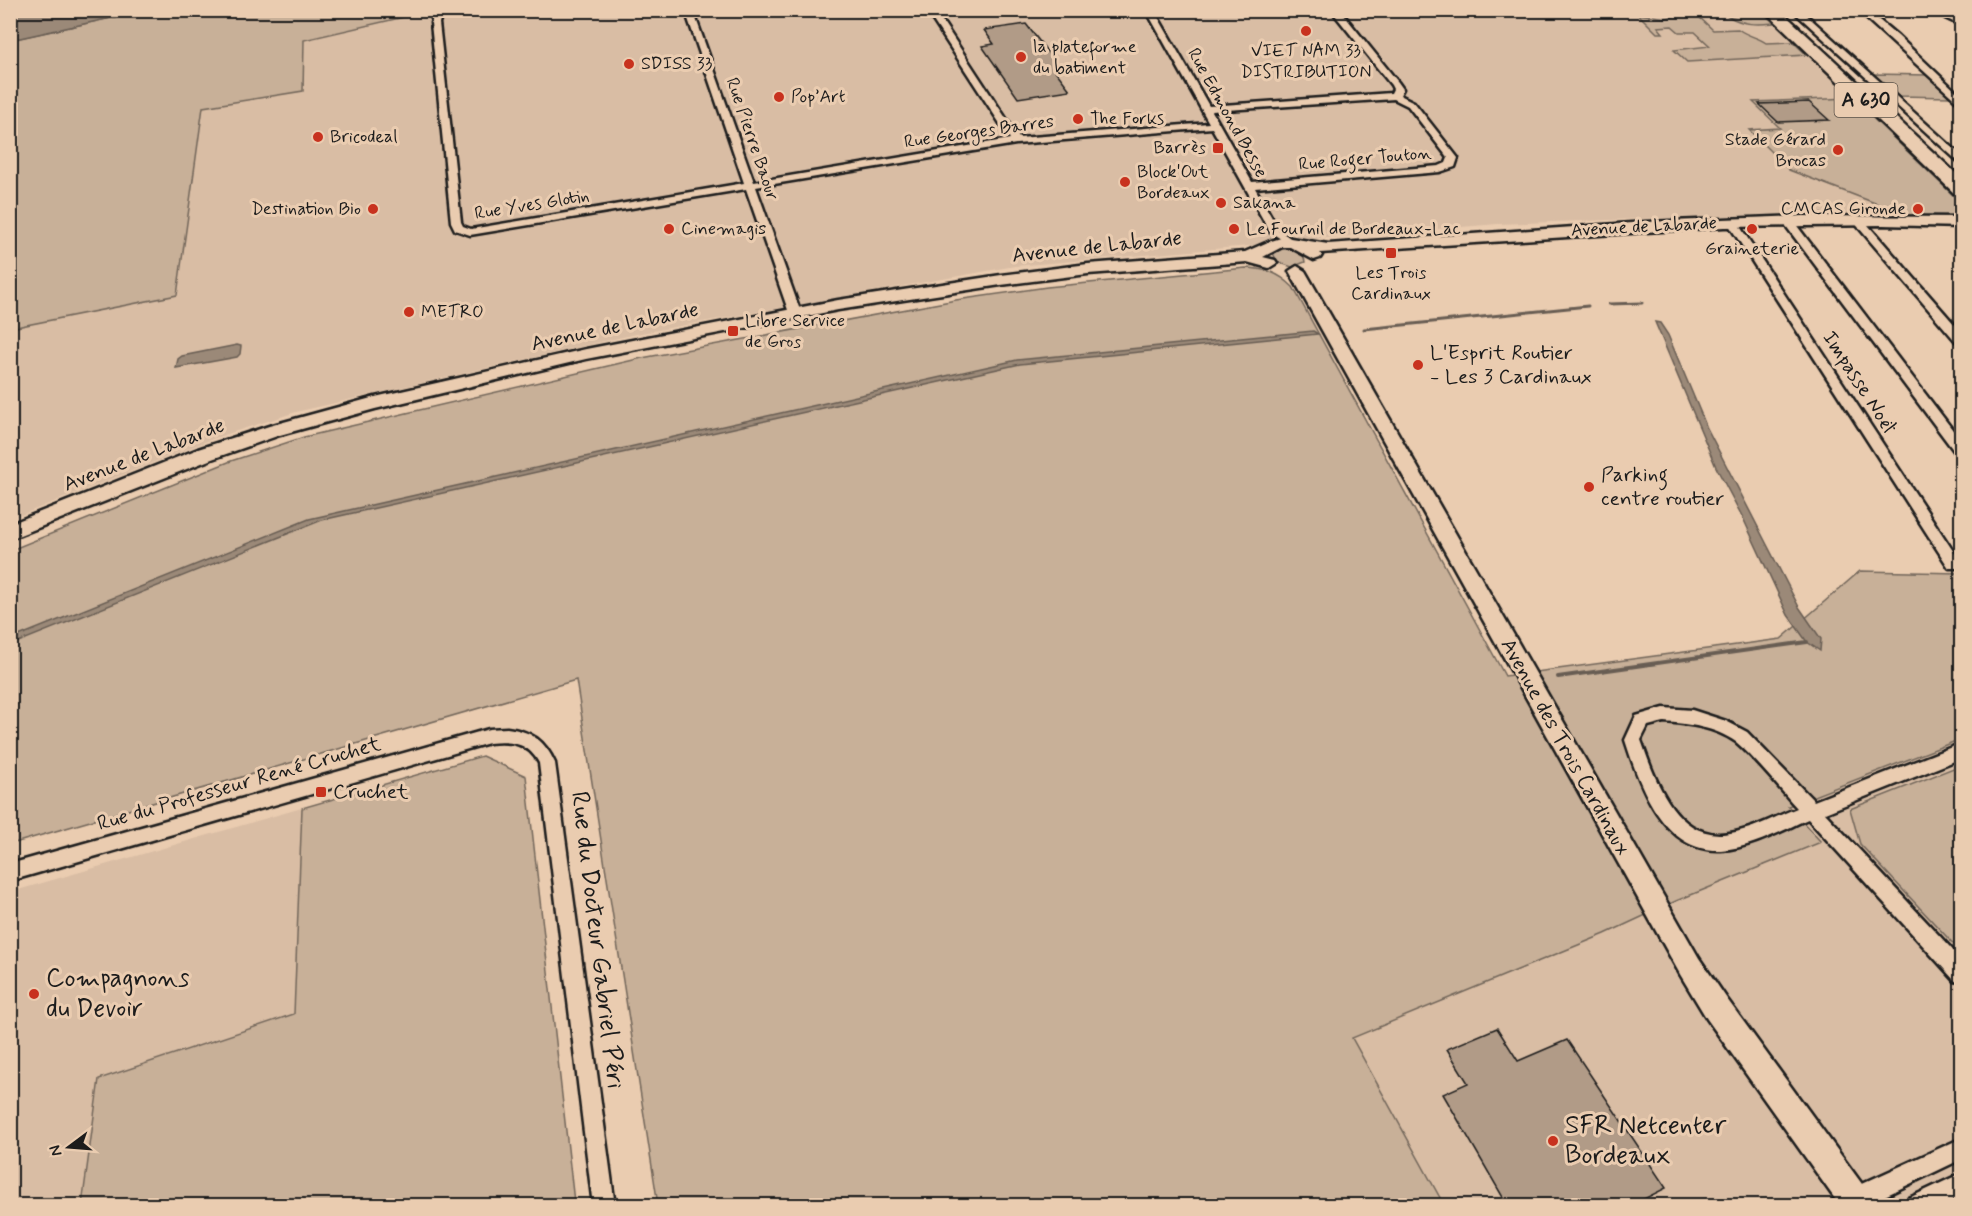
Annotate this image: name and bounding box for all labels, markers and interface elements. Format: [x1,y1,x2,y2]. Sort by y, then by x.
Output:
marker: VIET NAM 33 DISTRIBUTION [1299,24,1313,38]
place label: la plateforme du batiment [1033,35,1137,80]
place label: VIET NAM 33 DISTRIBUTION [1241,39,1371,84]
street label: Rue Edmond Besse [1181,44,1273,182]
marker: la plateforme du batiment [1014,50,1028,64]
place label: SDISS 33 [641,52,713,76]
marker: SDISS 33 [622,57,636,71]
street label: Rue Pierre Baour [720,74,784,204]
road number: A 630 [1834,83,1898,117]
place label: Pop’Art [791,85,846,109]
marker: Pop’Art [772,90,786,104]
place label: The Forks [1090,107,1164,131]
street label: Rue Georges Barres [903,110,1056,155]
marker: The Forks [1071,112,1085,126]
place label: Bricodeal [330,125,398,149]
place label: Stade Gérard Brocas [1725,128,1826,173]
marker: Bricodeal [311,130,325,144]
place label: Barrès [1154,136,1206,160]
marker: Barrès [1211,141,1225,155]
street label: Rue Roger Touton [1298,141,1433,179]
marker: Stade Gérard Brocas [1831,143,1845,157]
place label: Block'Out Bordeaux [1137,160,1210,205]
marker: Block'Out Bordeaux [1118,175,1132,189]
street label: Rue Yves Glotin [473,184,591,226]
place label: Sakana [1233,191,1296,215]
marker: Sakana [1214,196,1228,210]
place label: Destination Bio [251,197,361,221]
place label: CMCAS Gironde [1781,197,1906,221]
marker: Destination Bio [366,202,380,216]
marker: CMCAS Gironde [1911,202,1925,216]
street label: Avenue de Labarde [1570,211,1718,243]
place label: Cinemagis [681,217,766,241]
place label: Le Fournil de Bordeaux-Lac [1246,217,1461,241]
marker: Cinemagis [662,222,676,236]
marker: Le Fournil de Bordeaux-Lac [1227,222,1241,236]
marker: Graineterie [1745,222,1759,236]
street label: Avenue de Labarde [1011,224,1183,270]
place label: Graineterie [1705,237,1799,261]
marker: Les Trois Cardinaux [1384,246,1398,260]
place label: Les Trois Cardinaux [1351,261,1431,306]
street label: Avenue de Labarde [529,296,701,358]
place label: METRO [421,300,484,324]
marker: METRO [402,305,416,319]
place label: Libre Service de Gros [745,309,845,354]
marker: Libre Service de Gros [726,324,740,338]
street label: Impasse Noël [1816,326,1903,439]
place label: L'Esprit Routier - Les 3 Cardinaux [1430,339,1592,391]
marker: L'Esprit Routier - Les 3 Cardinaux [1411,358,1425,372]
street label: Avenue de Labarde [59,411,229,499]
place label: Parking centre routier [1601,461,1724,513]
marker: Parking centre routier [1582,480,1596,494]
street label: Avenue des Trois Cardinaux [1494,634,1637,861]
street label: Rue du Professeur René Cruchet [97,732,381,836]
place label: Cruchet [333,779,409,805]
marker: Cruchet [314,785,328,799]
street label: Rue du Docteur Gabriel Péri [562,789,632,1091]
place label: Compagnons du Devoir [46,962,189,1026]
marker: Compagnons du Devoir [27,987,41,1001]
place label: SFR Netcenter Bordeaux [1565,1109,1727,1173]
north arrow [39,1117,99,1177]
marker: SFR Netcenter Bordeaux [1546,1134,1560,1148]
text: N [44,1143,68,1159]

